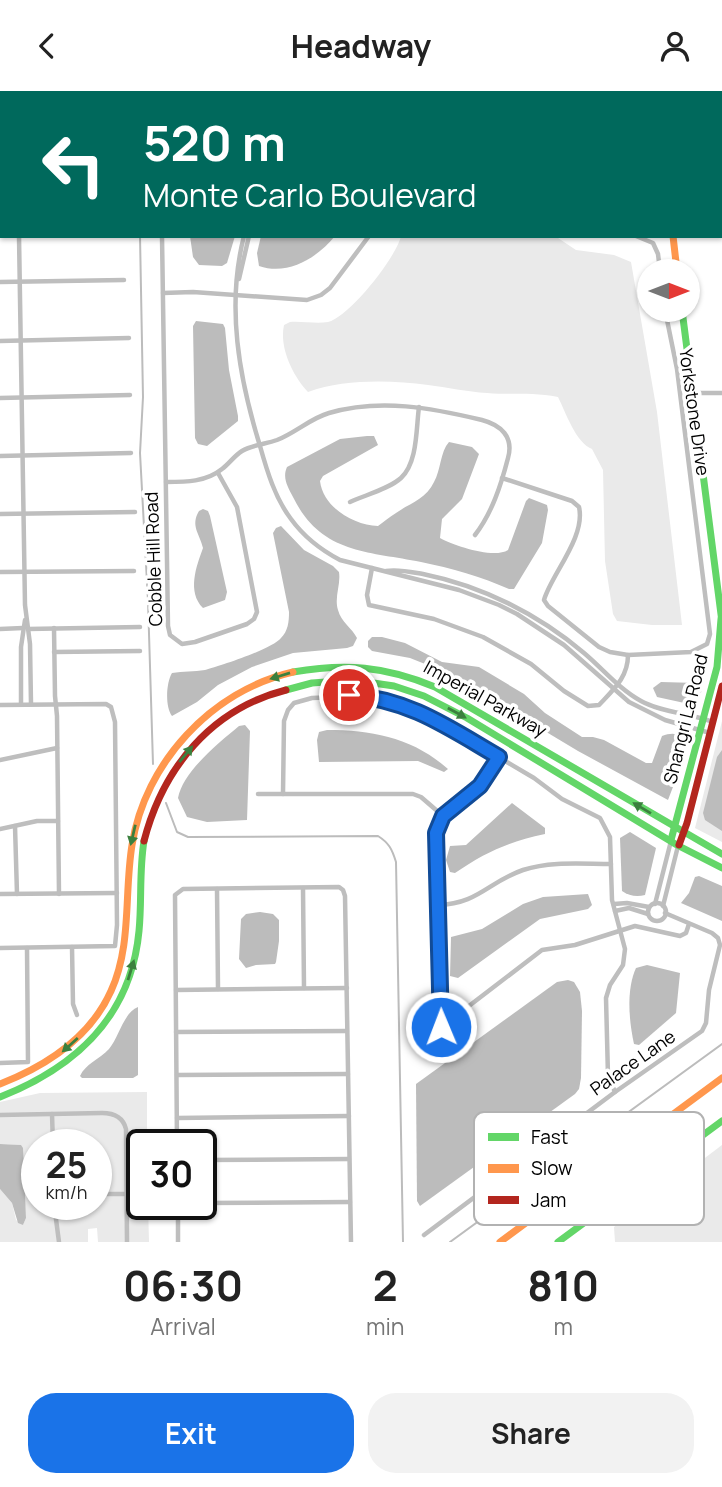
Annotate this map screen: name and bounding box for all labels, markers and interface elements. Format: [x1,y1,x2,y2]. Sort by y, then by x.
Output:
text: Headway [291,24,431,68]
icon: back [28,27,66,65]
icon: person [656,27,694,65]
text: 520 m [143,109,286,176]
icon: left [28,119,119,210]
text: Monte Carlo Boulevard [143,173,476,217]
north arrow [637,259,700,322]
map controls [637,259,700,322]
street label: Yorkstone Drive [674,347,716,477]
street label: Cobble Hill Road [139,491,167,627]
street label: Shangri La Road [657,651,713,786]
street label: Imperial Parkway [420,654,552,742]
pin [319,665,379,725]
one-way arrow [269,671,290,682]
icon: arrive [330,676,368,714]
one-way arrow [447,707,467,719]
one-way arrow [178,746,193,763]
one-way arrow [632,801,651,814]
one-way arrow [128,825,139,847]
one-way arrow [127,959,137,980]
position arrow [404,990,478,1064]
street label: Palace Lane [585,1024,680,1100]
one-way arrow [62,1037,79,1053]
legend [474,1112,704,1225]
text: Fast [531,1124,568,1150]
speed limit sign: 30 [126,1129,217,1220]
text: 25 [46,1141,87,1189]
text: Slow [531,1155,573,1181]
text: km/h [46,1180,87,1204]
text: Jam [531,1187,566,1213]
text: 06:30 [123,1256,243,1314]
text: 2 [373,1256,398,1314]
text: 810 [527,1256,599,1314]
text: Arrival [150,1310,216,1342]
text: min [366,1310,404,1342]
text: m [553,1310,573,1342]
button: Exit [28,1393,354,1473]
button: Share [368,1393,694,1473]

